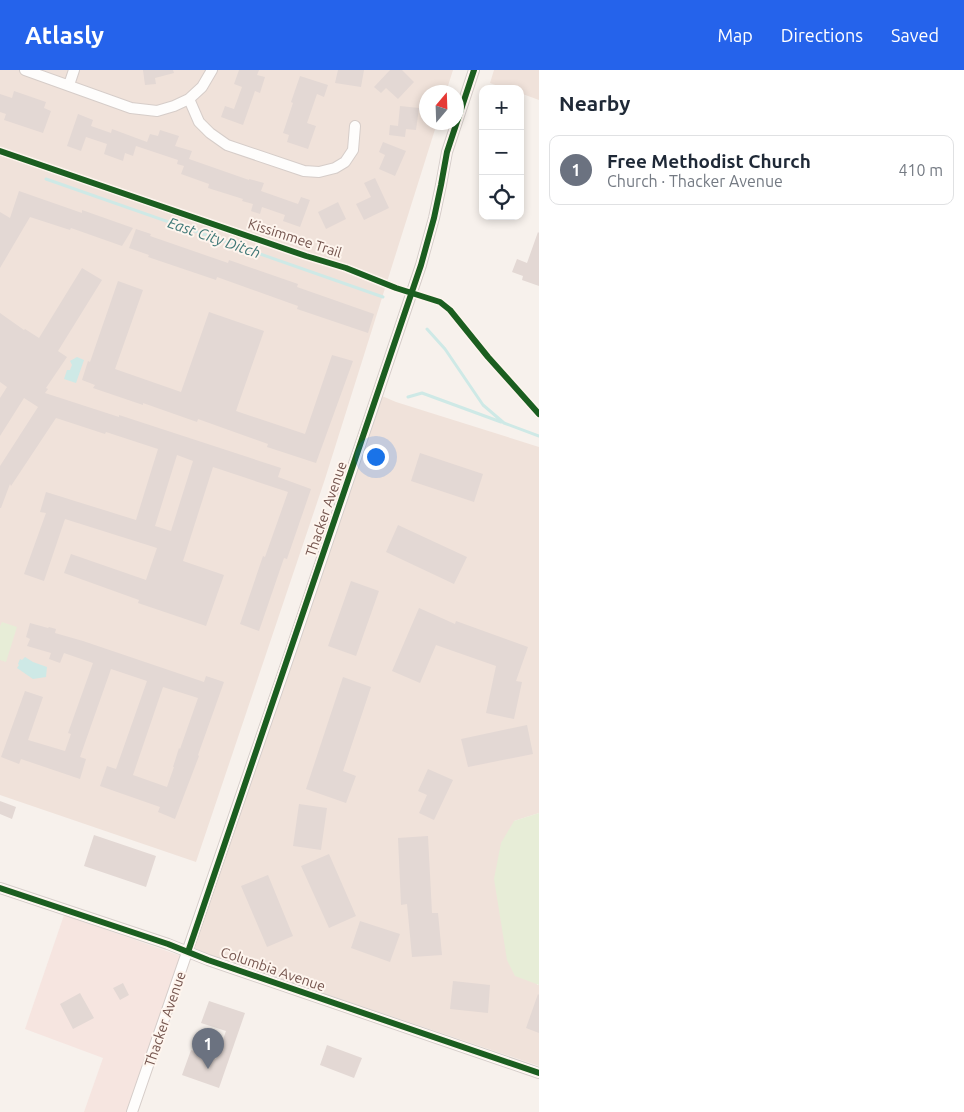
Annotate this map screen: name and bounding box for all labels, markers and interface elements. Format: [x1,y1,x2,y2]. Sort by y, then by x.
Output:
text: Atlasly [25,22,104,49]
text: Map [717,25,753,45]
text: Directions [781,25,863,45]
text: Saved [891,25,939,45]
north arrow [419,85,464,130]
map controls [479,85,524,220]
button: + [479,85,524,130]
text: Nearby [559,91,630,115]
button: − [479,130,524,175]
text: Free Methodist Church [607,150,811,172]
text: 1 [571,161,581,179]
text: 410 m [898,161,943,179]
text: Church · Thacker Avenue [607,172,783,190]
button: locate [479,175,524,220]
water label: East City Ditch [166,214,263,261]
street label: Kissimmee Trail [246,215,344,261]
your location [363,444,389,470]
street label: Thacker Avenue [302,459,350,559]
street label: Columbia Avenue [219,944,327,994]
street label: Thacker Avenue [141,969,189,1069]
pin: 1 [192,1028,224,1069]

